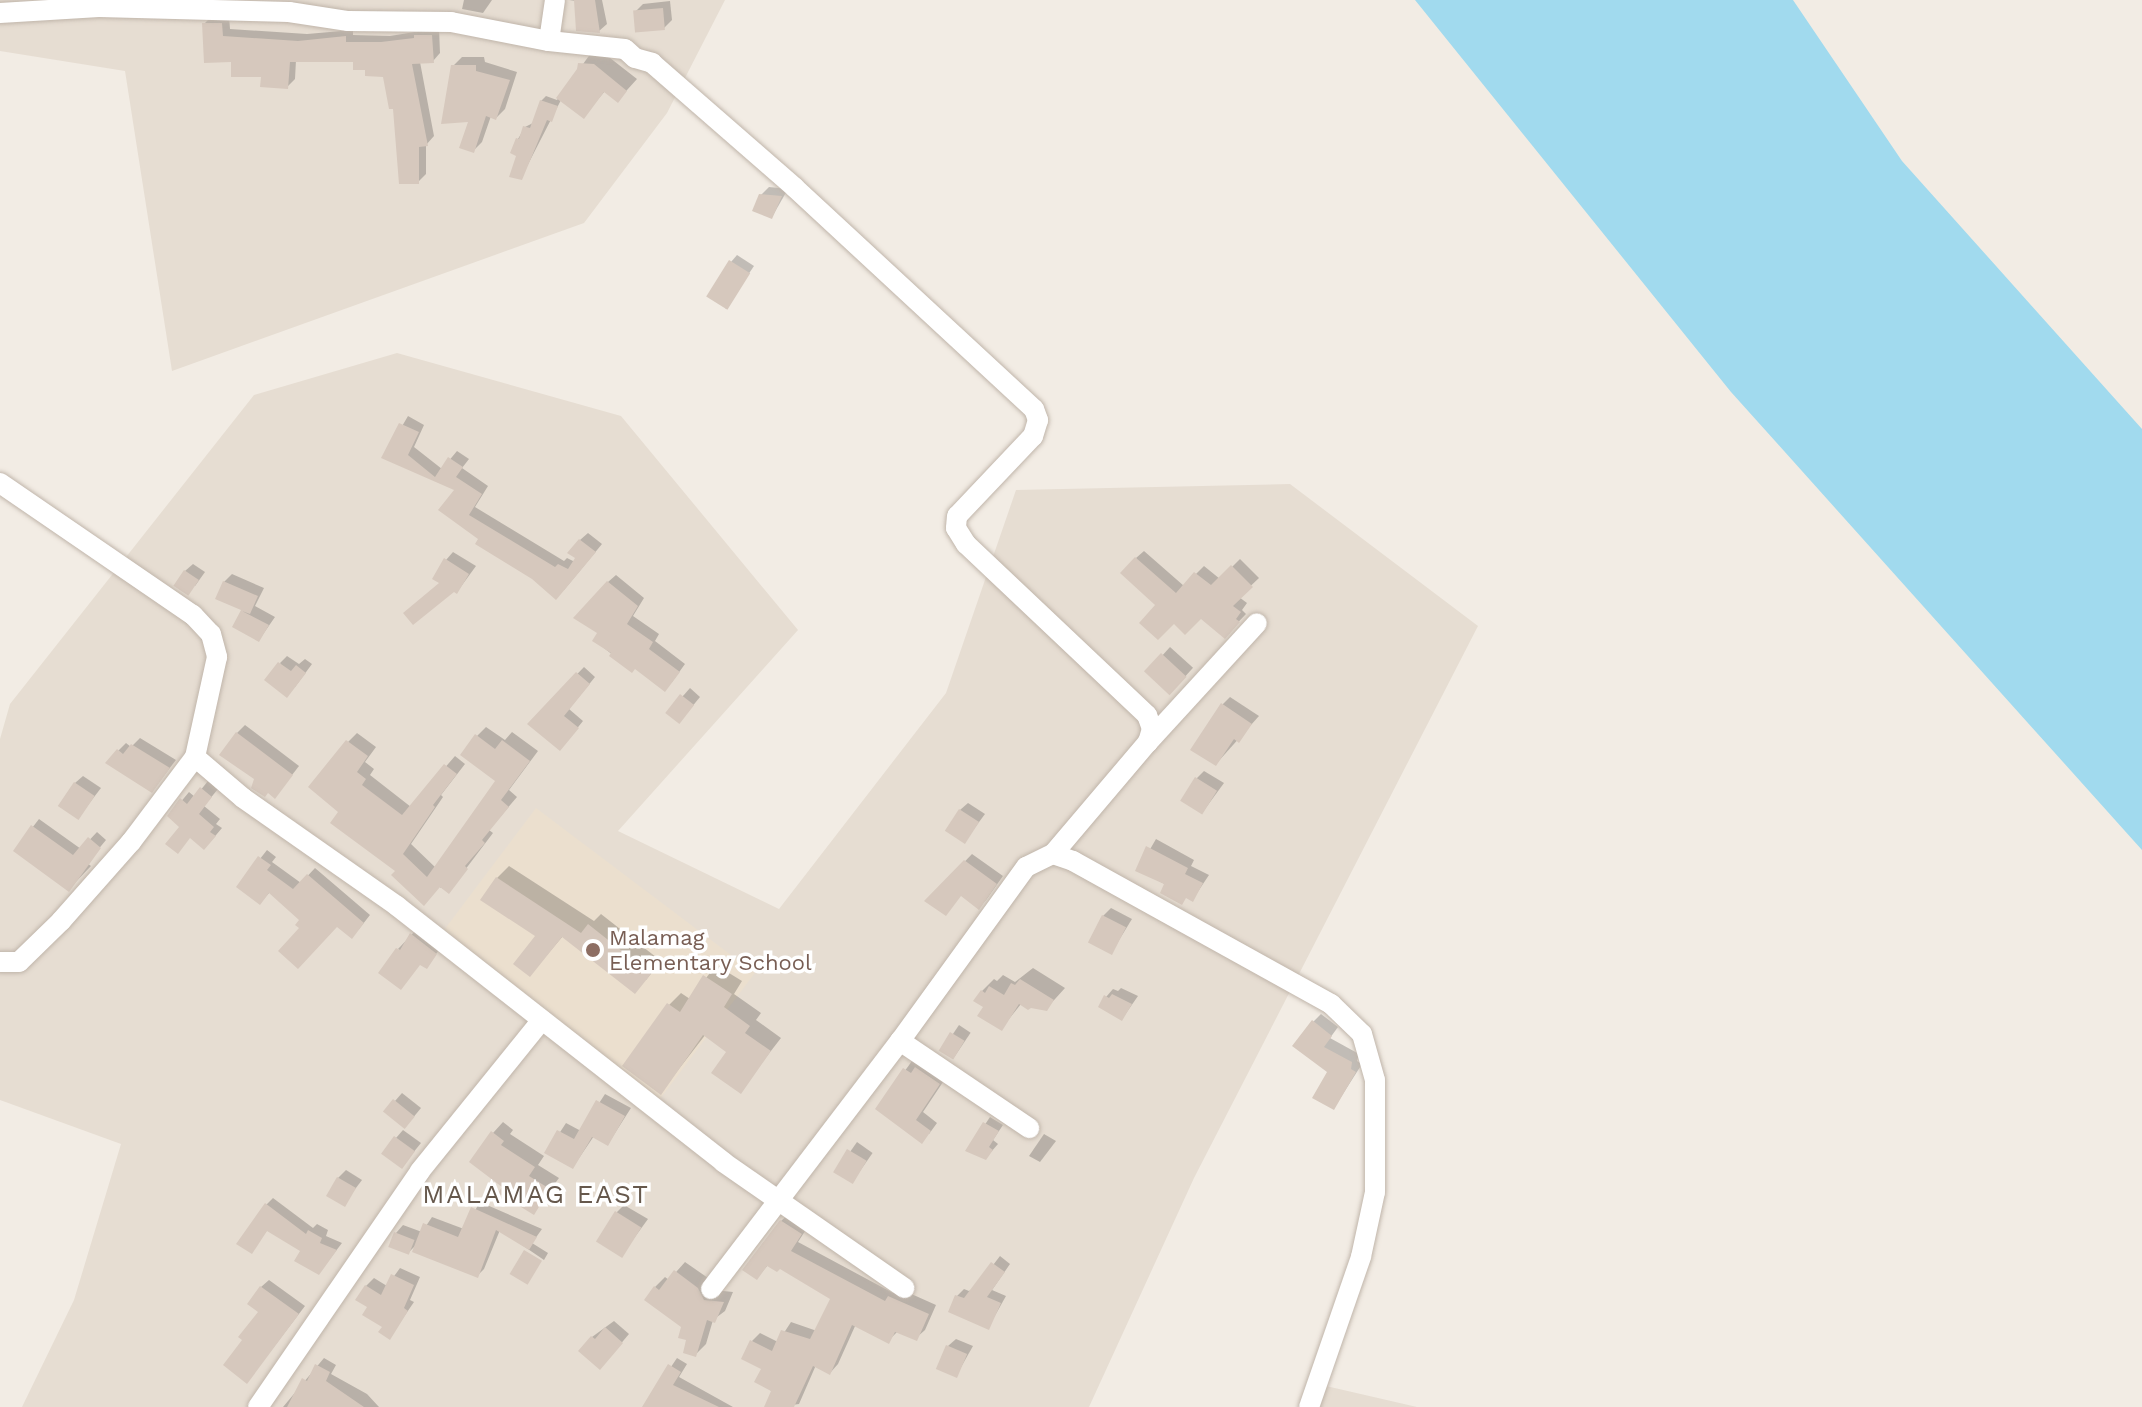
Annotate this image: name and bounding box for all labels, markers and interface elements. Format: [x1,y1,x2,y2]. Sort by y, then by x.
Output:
place label: Malamag Elementary School [609,924,812,976]
marker: Malamag Elementary School [584,941,602,959]
district label: MALAMAG EAST [422,1179,650,1211]

